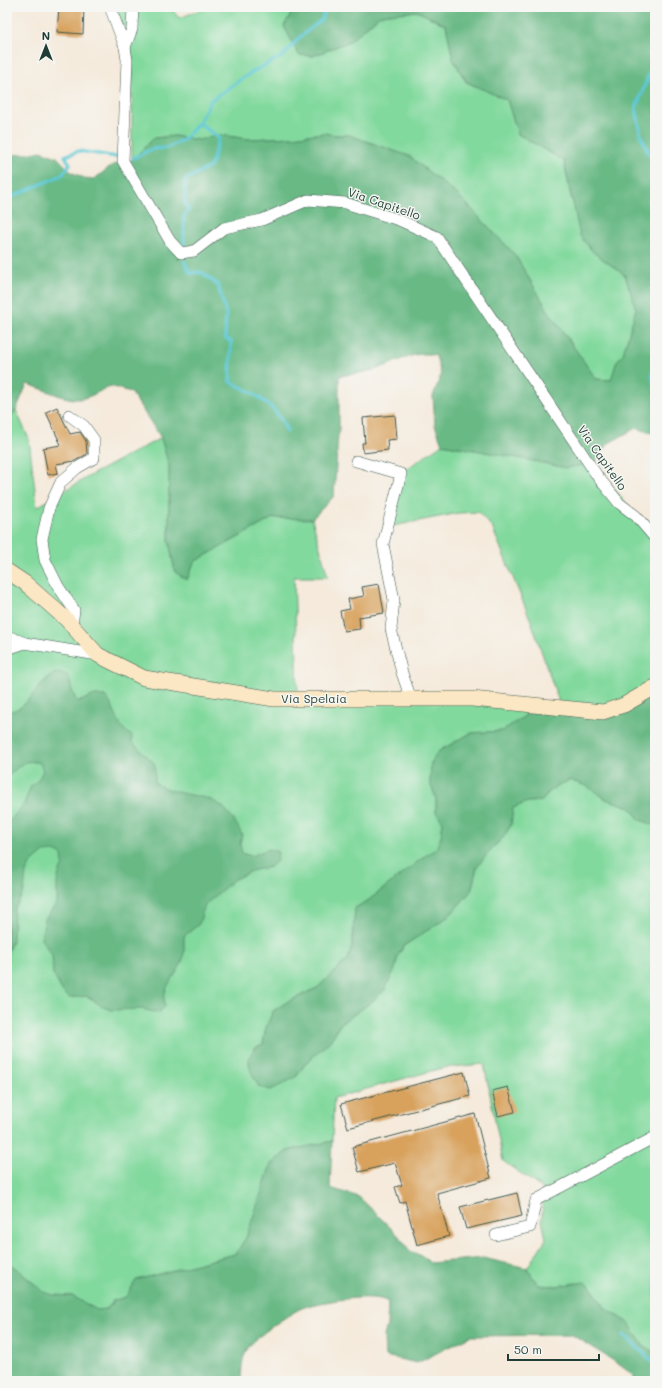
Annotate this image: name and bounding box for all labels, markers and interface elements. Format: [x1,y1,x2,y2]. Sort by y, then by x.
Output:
north arrow [26,26,66,66]
text: N [42,28,50,43]
street label: Via Capitello [346,183,423,223]
street label: Via Capitello [575,422,631,493]
street label: Via Spelaia [281,690,347,706]
scale bar [508,1336,599,1362]
text: 50 m [514,1341,542,1357]

